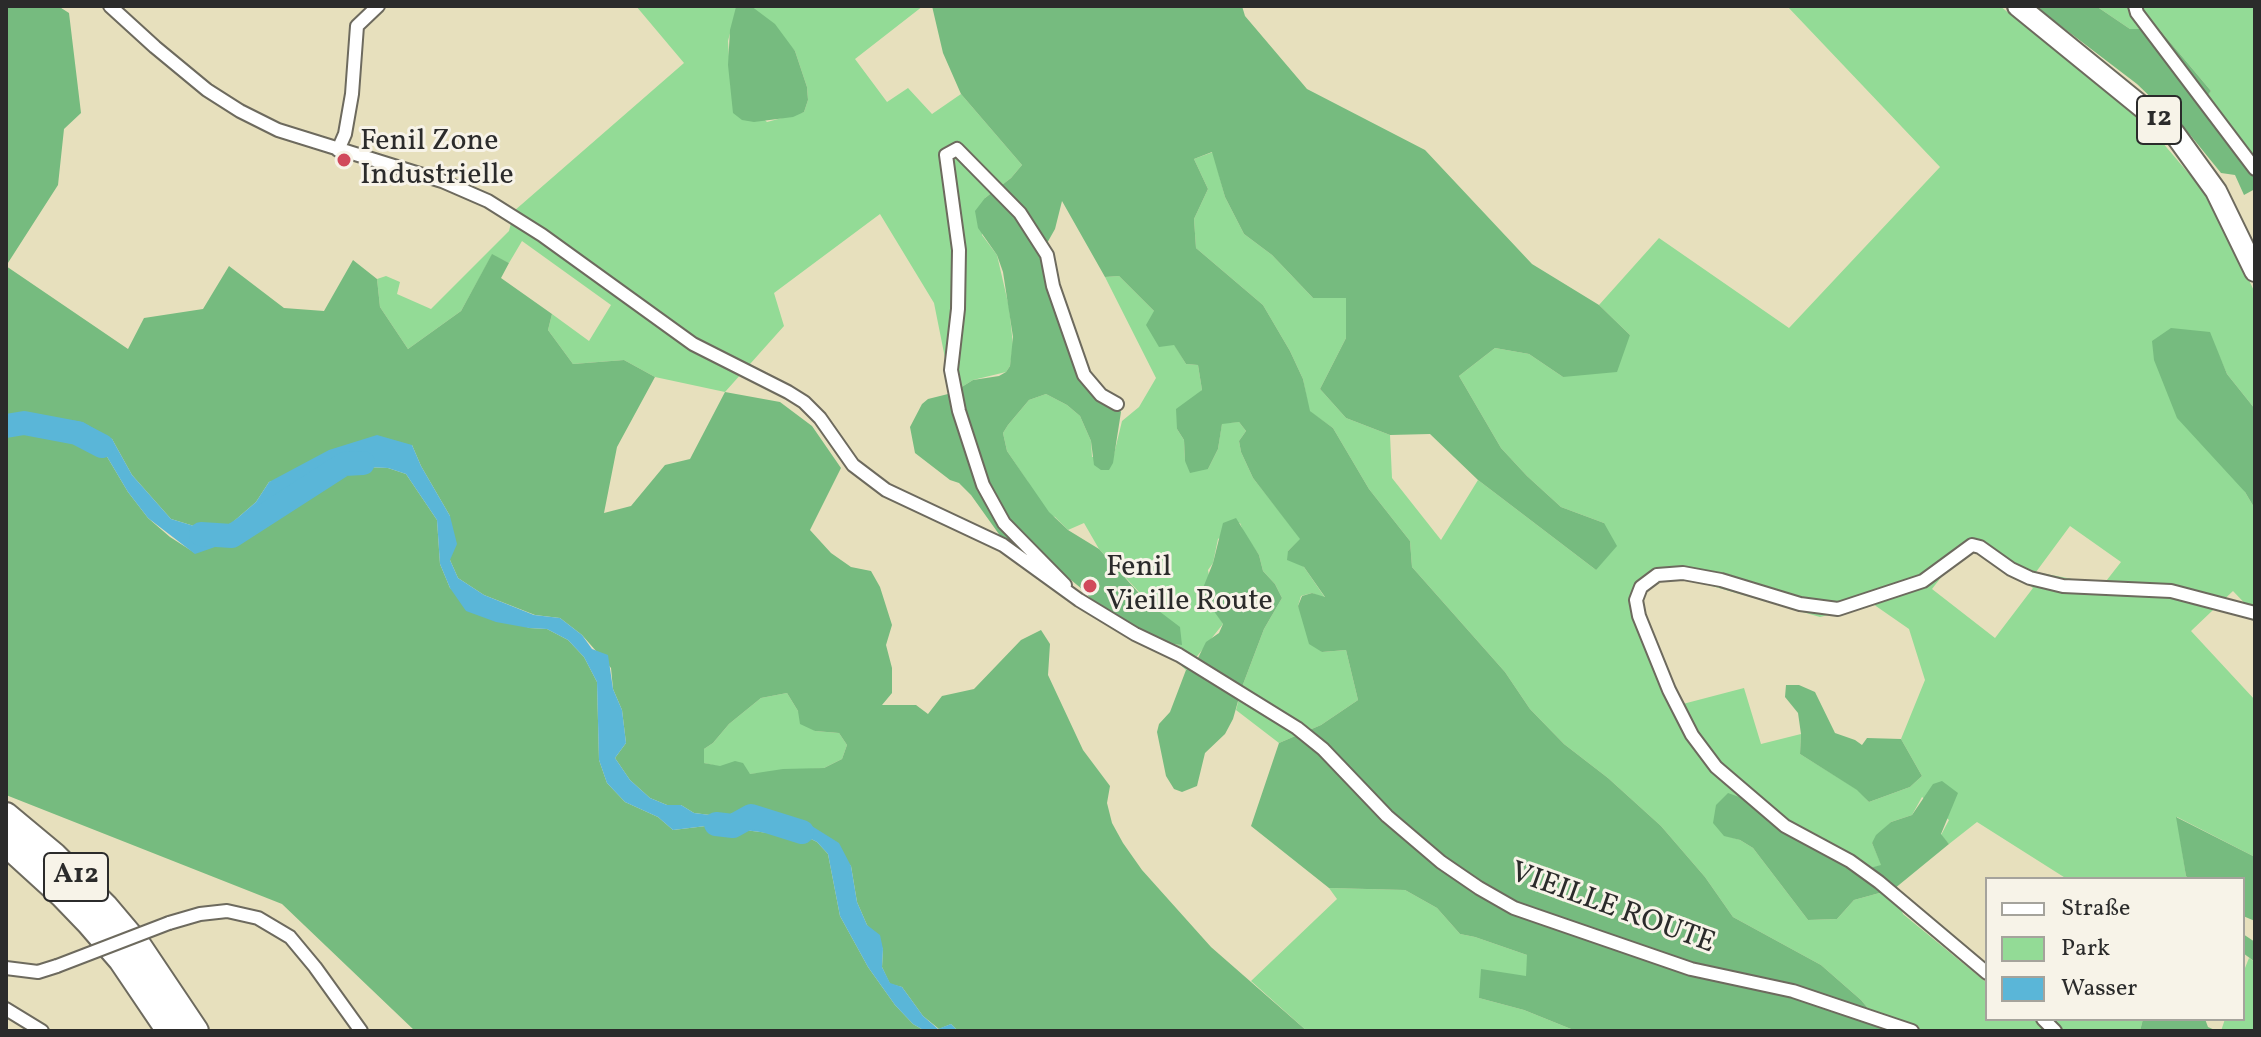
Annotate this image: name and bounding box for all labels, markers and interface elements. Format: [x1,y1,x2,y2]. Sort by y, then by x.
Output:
road number: 12 [2137,96,2181,144]
place label: Fenil Zone Industrielle [360,125,514,196]
marker: Fenil Zone Industrielle [335,151,353,169]
place label: Fenil Vieille Route [1106,551,1273,622]
marker: Fenil Vieille Route [1081,577,1099,595]
road number: A12 [44,853,108,901]
street label: VIEILLE ROUTE [1505,856,1719,964]
legend [1985,877,2245,1021]
text: Straße [2061,892,2130,926]
text: Park [2061,932,2110,966]
text: Wasser [2061,972,2137,1006]

